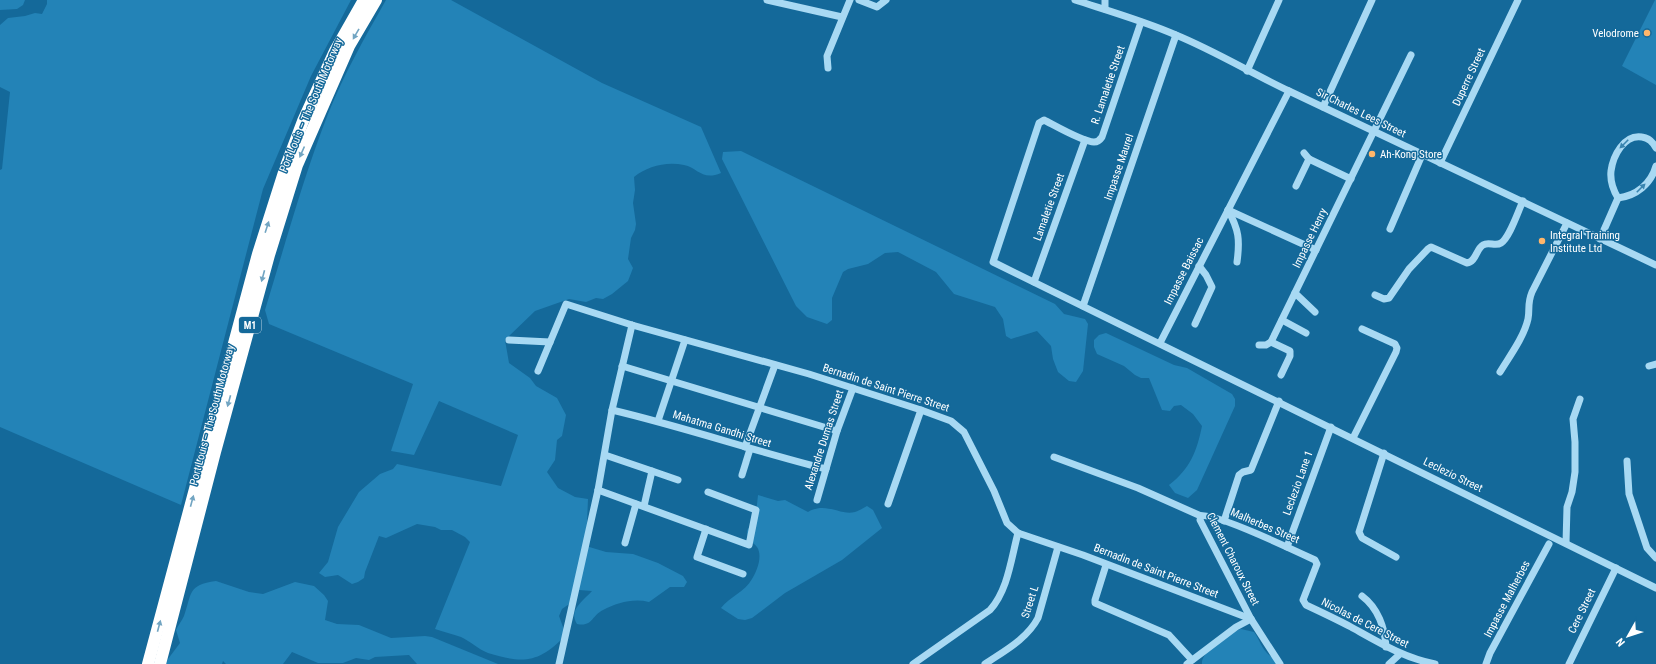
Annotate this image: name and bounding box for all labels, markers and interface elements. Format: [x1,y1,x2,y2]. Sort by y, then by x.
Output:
place label: Velodrome [1592,27,1639,40]
one-way arrow [353,28,360,40]
marker: Velodrome [1642,28,1652,38]
street label: Port Louis – The South Motorway [277,35,345,174]
street label: R. Lamaletie Street [1088,44,1128,126]
street label: Duperre Street [1450,46,1488,108]
street label: Sir Charles Lees Street [1314,86,1408,140]
street label: Impasse Maurel [1102,132,1136,202]
one-way arrow [1620,139,1629,149]
one-way arrow [299,146,305,158]
place label: Ah-Kong Store [1380,148,1442,161]
marker: Ah-Kong Store [1367,149,1377,159]
street label: Lamaletie Street [1031,171,1067,243]
one-way arrow [1636,183,1646,193]
street label: Impasse Henry [1290,206,1330,270]
one-way arrow [264,221,270,233]
place label: Integral Training Institute Ltd [1550,229,1620,255]
street label: Impasse Baissac [1161,235,1207,307]
marker: Integral Training Institute Ltd [1537,236,1547,246]
one-way arrow [260,270,266,282]
road number: M1 [239,317,261,333]
street label: Port Louis – The South Motorway [187,343,237,487]
street label: Bernadin de Saint Pierre Street [821,361,951,415]
street label: Alexandre Dumas Street [802,388,846,492]
one-way arrow [226,395,232,407]
street label: Mahatma Gandhi Street [671,408,773,450]
street label: Leclezio Lane 1 [1280,449,1316,517]
street label: Leclezio Street [1421,455,1485,495]
one-way arrow [189,495,195,507]
street label: Malherbes Street [1228,506,1302,546]
street label: Clement Charoux Street [1204,510,1262,608]
street label: Bernadin de Saint Pierre Street [1092,541,1220,601]
street label: Impasse Malherbes [1481,558,1533,640]
street label: Street L [1019,584,1041,620]
street label: Cere Street [1566,587,1598,635]
street label: Nicolas de Cere Street [1319,595,1411,651]
north arrow [1608,616,1648,656]
one-way arrow [156,620,162,632]
text: N [1613,635,1628,649]

